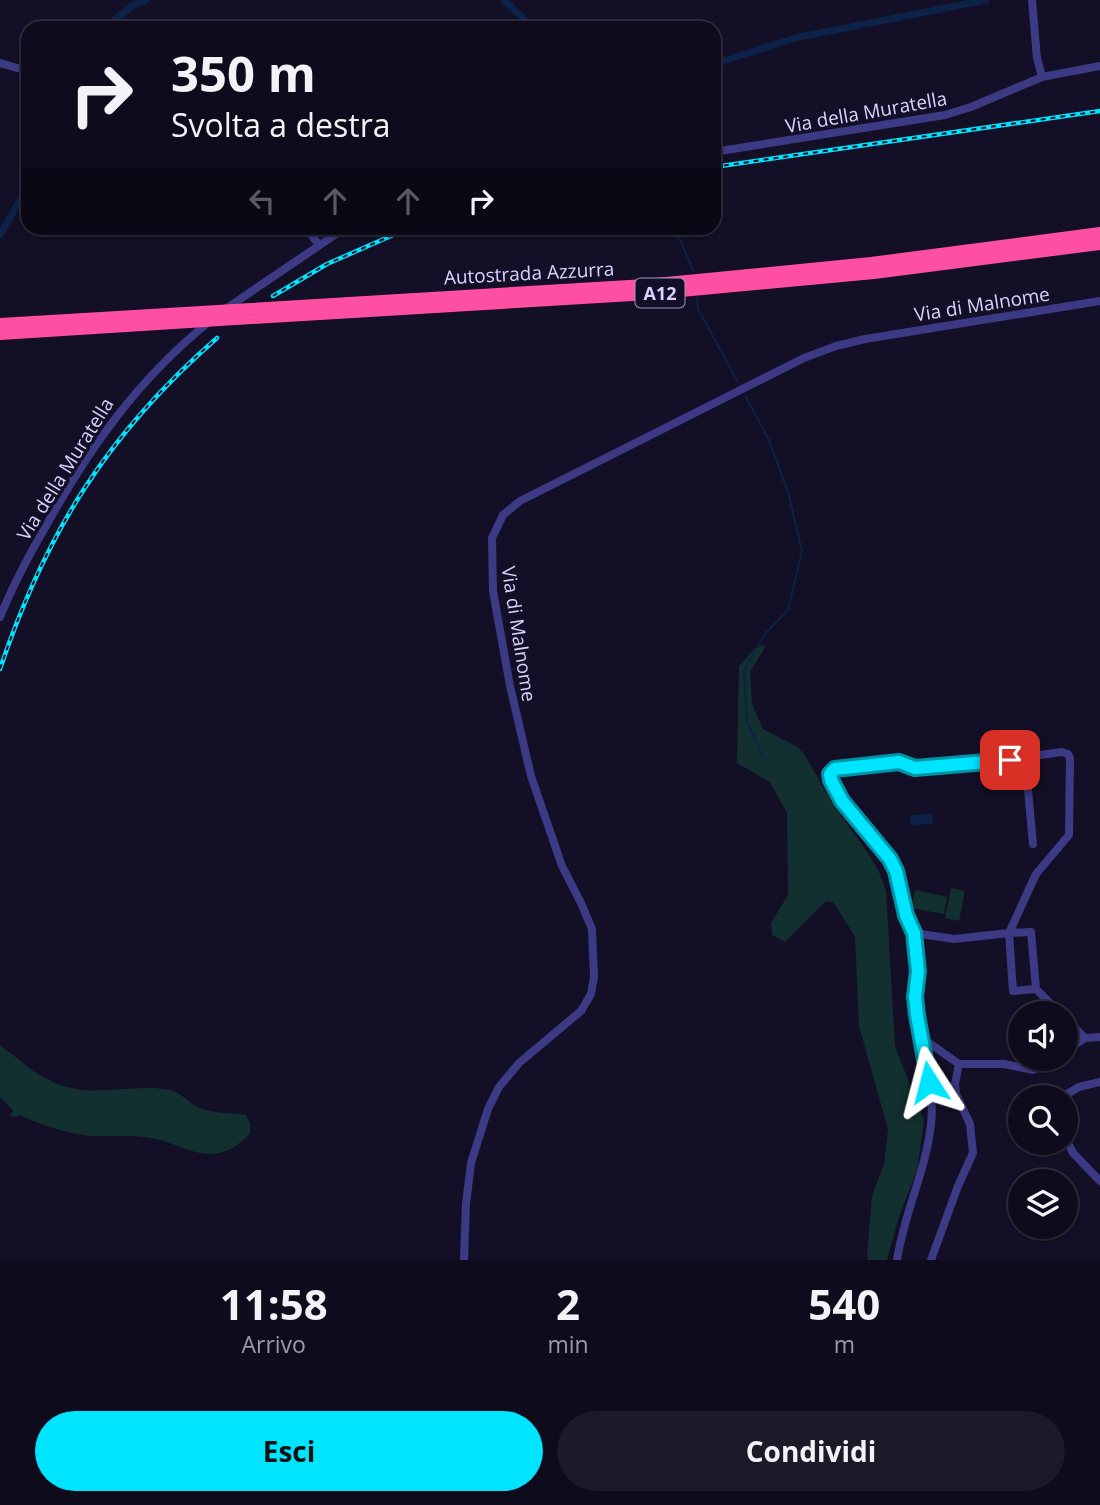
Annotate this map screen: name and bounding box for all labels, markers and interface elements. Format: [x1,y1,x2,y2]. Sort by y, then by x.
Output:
text: 350 m [171,40,316,106]
icon: right [56,49,147,140]
street label: Via della Muratella [783,85,949,139]
text: Svolta a destra [171,103,391,146]
icon: left [243,182,281,220]
icon: ahead [316,182,354,220]
icon: ahead [389,182,427,220]
icon: right [462,182,500,220]
street label: Autostrada Azzurra [443,256,615,290]
road number: A12 [636,278,684,307]
street label: Via di Malnome [912,280,1052,328]
street label: Via della Muratella [11,393,119,545]
street label: Via di Malnome [495,564,543,704]
pin [980,730,1040,790]
icon: arrive [991,741,1029,779]
map controls [1008,1001,1078,1239]
button: sound [1008,1001,1078,1071]
position arrow [892,1045,966,1119]
button: search [1008,1085,1078,1155]
button: layers [1008,1169,1078,1239]
text: 11:58 [220,1275,328,1332]
text: 2 [556,1275,580,1332]
text: 540 [808,1275,880,1332]
text: Arrivo [241,1328,306,1360]
text: min [547,1328,589,1360]
text: m [834,1328,855,1360]
button: Esci [35,1411,543,1491]
button: Condividi [557,1411,1065,1491]

